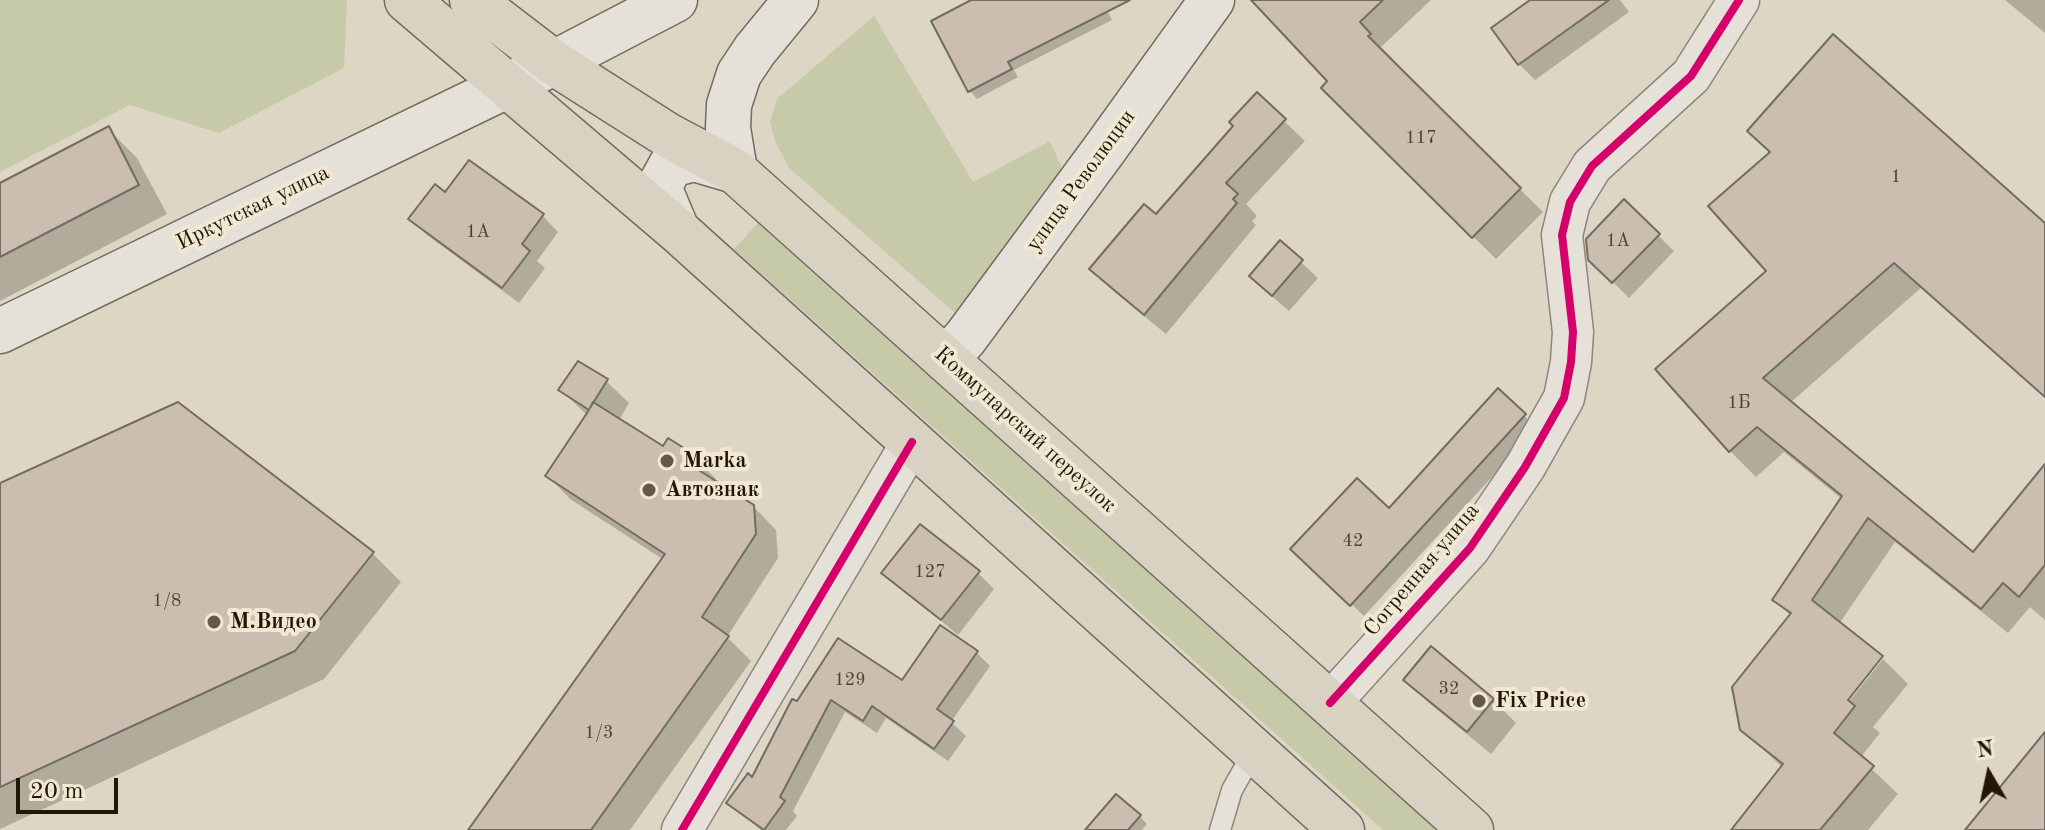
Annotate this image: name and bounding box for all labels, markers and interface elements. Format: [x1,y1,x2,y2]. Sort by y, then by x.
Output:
street label: улица Революции [1021,105,1141,257]
house number: 117 [1405,127,1437,149]
street label: Иркутская улица [172,160,334,256]
house number: 1 [1891,166,1901,188]
house number: 1А [466,221,490,243]
house number: 1А [1606,230,1630,252]
street label: Коммунарский переулок [929,341,1121,519]
house number: 1Б [1727,392,1751,414]
place label: Marka [683,448,747,474]
marker: Marka [658,452,676,470]
place label: Автознак [665,477,759,503]
marker: Автознак [640,481,658,499]
street label: Согренная улица [1359,498,1485,642]
house number: 42 [1343,530,1363,552]
house number: 127 [914,561,946,583]
house number: 1/8 [153,590,181,612]
place label: М.Видео [230,609,317,635]
marker: М.Видео [205,613,223,631]
house number: 129 [834,669,866,691]
house number: 32 [1439,678,1459,700]
place label: Fix Price [1495,688,1586,714]
marker: Fix Price [1470,692,1488,710]
house number: 1/3 [585,722,613,744]
north arrow [1949,734,2029,814]
text: N [1975,738,1995,762]
scale bar [20,762,122,812]
text: 20 m [30,780,84,804]

